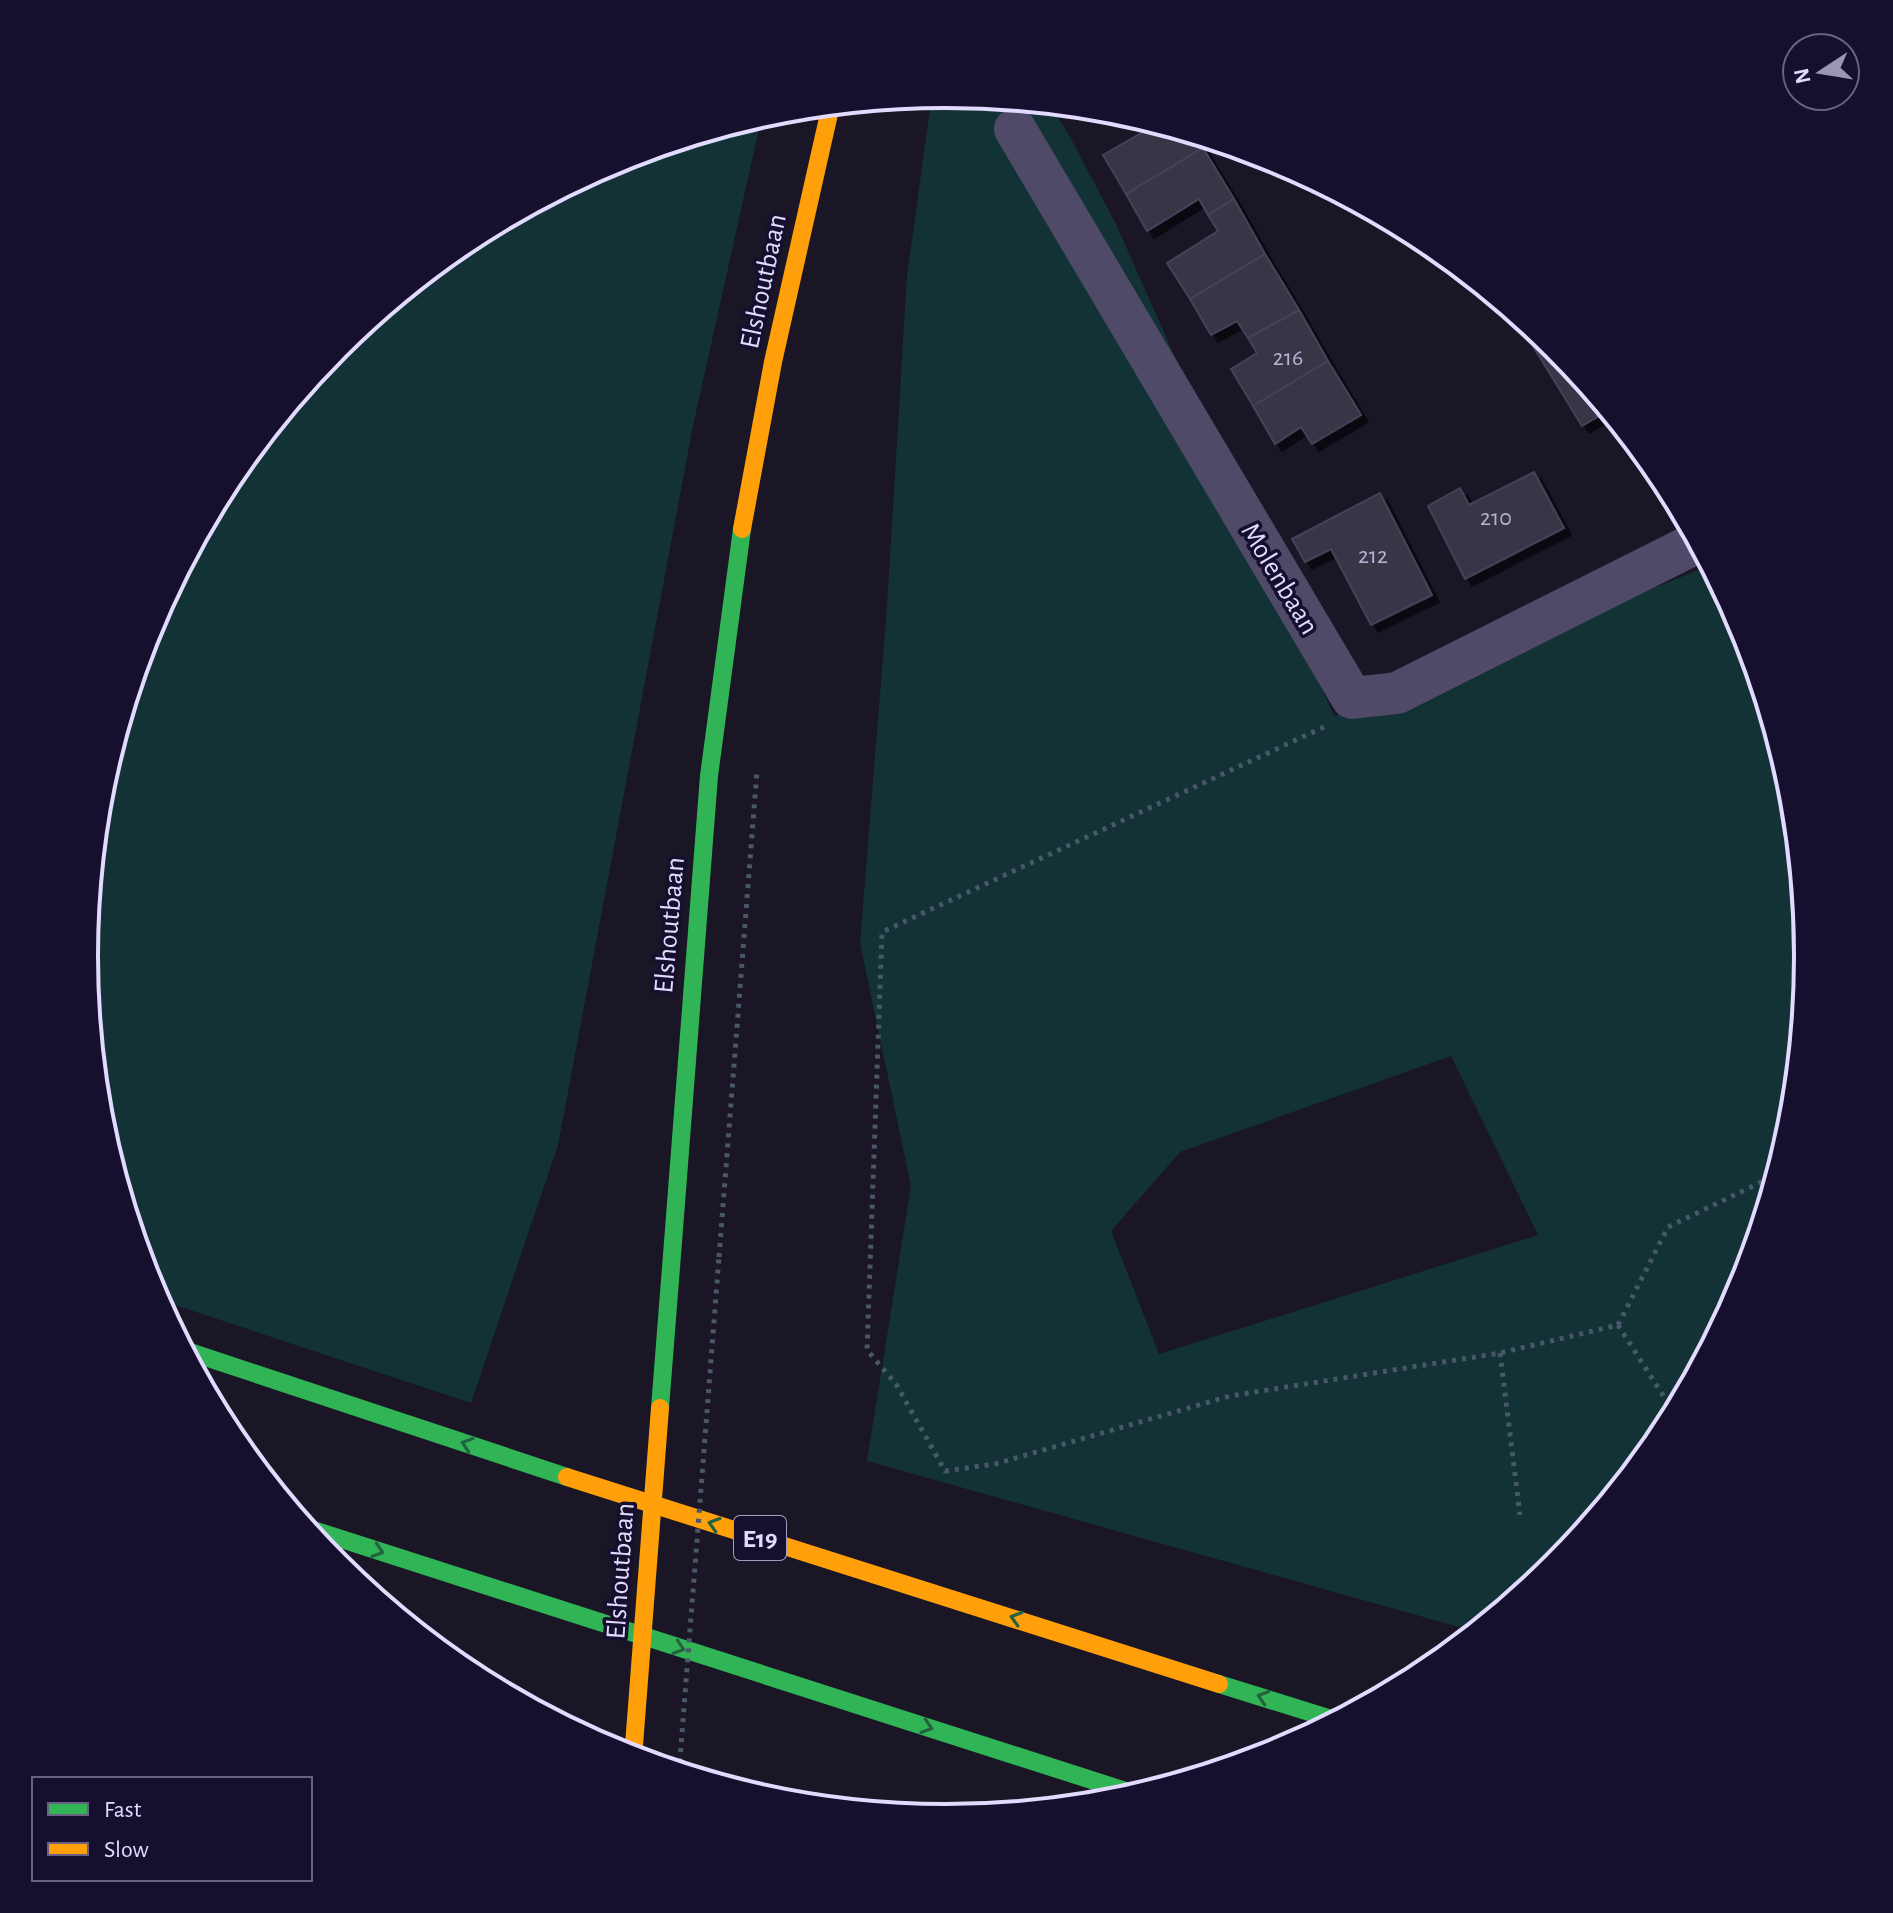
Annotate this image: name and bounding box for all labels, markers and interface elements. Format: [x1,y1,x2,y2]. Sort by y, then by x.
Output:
north arrow [1781,32,1861,112]
text: N [1790,66,1815,86]
street label: Elshoutbaan [736,212,792,351]
house number: 216 [1273,346,1303,370]
house number: 210 [1480,506,1512,530]
street label: Molenbaan [1235,519,1323,639]
house number: 212 [1358,544,1388,568]
street label: Elshoutbaan [650,856,690,994]
one-way arrow [460,1437,474,1453]
street label: Elshoutbaan [602,1502,640,1640]
road number: E19 [734,1516,786,1560]
one-way arrow [708,1517,722,1533]
one-way arrow [371,1542,385,1558]
one-way arrow [1009,1611,1023,1627]
one-way arrow [672,1639,685,1655]
one-way arrow [1257,1690,1271,1706]
one-way arrow [919,1718,933,1734]
legend [32,1777,312,1881]
text: Fast [104,1798,142,1822]
text: Slow [104,1838,149,1862]

